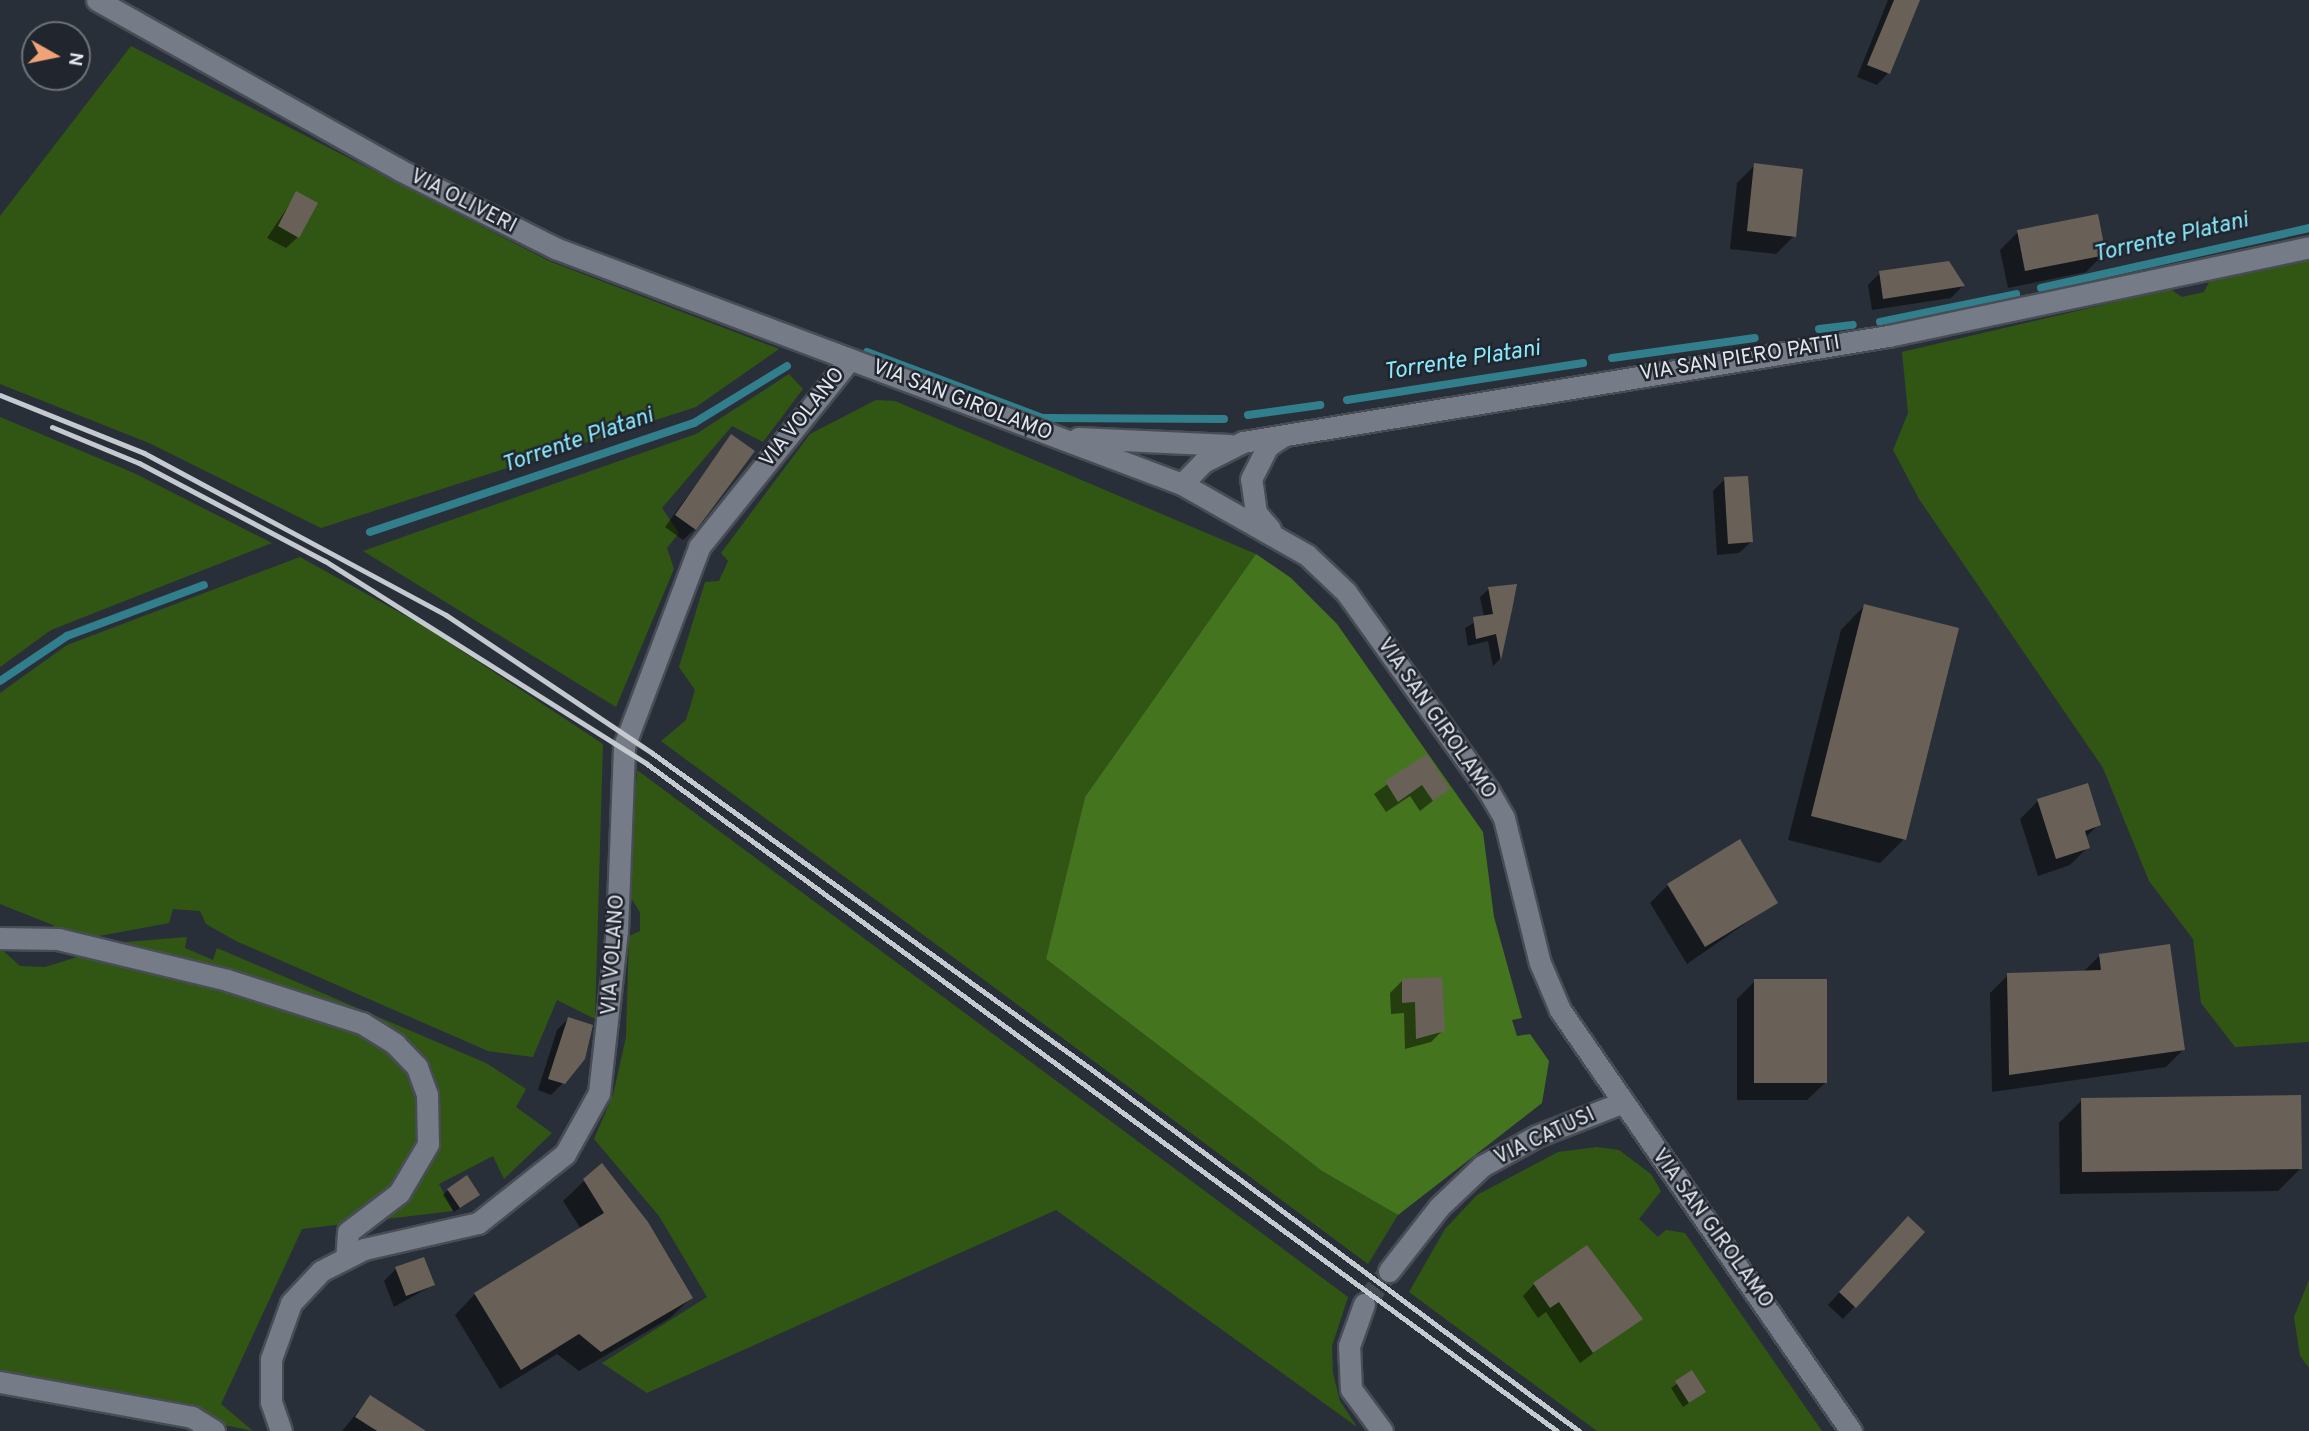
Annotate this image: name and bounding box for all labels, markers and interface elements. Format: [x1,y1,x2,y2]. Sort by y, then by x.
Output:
north arrow [21,21,91,91]
text: N [62,50,88,68]
street label: VIA OLIVERI [405,164,521,240]
water label: Torrente Platani [2091,208,2251,270]
street label: VIA SAN PIERO PATTI [1638,331,1842,387]
water label: Torrente Platani [1382,336,1542,388]
street label: VIA SAN GIROLAMO [868,355,1056,447]
street label: VIA VOLANO [755,362,851,474]
water label: Torrente Platani [499,403,657,481]
street label: VIA SAN GIROLAMO [1371,633,1501,805]
street label: VIA VOLANO [597,893,631,1017]
street label: VIA CATUSI [1490,1103,1600,1171]
street label: VIA SAN GIROLAMO [1646,1144,1778,1314]

